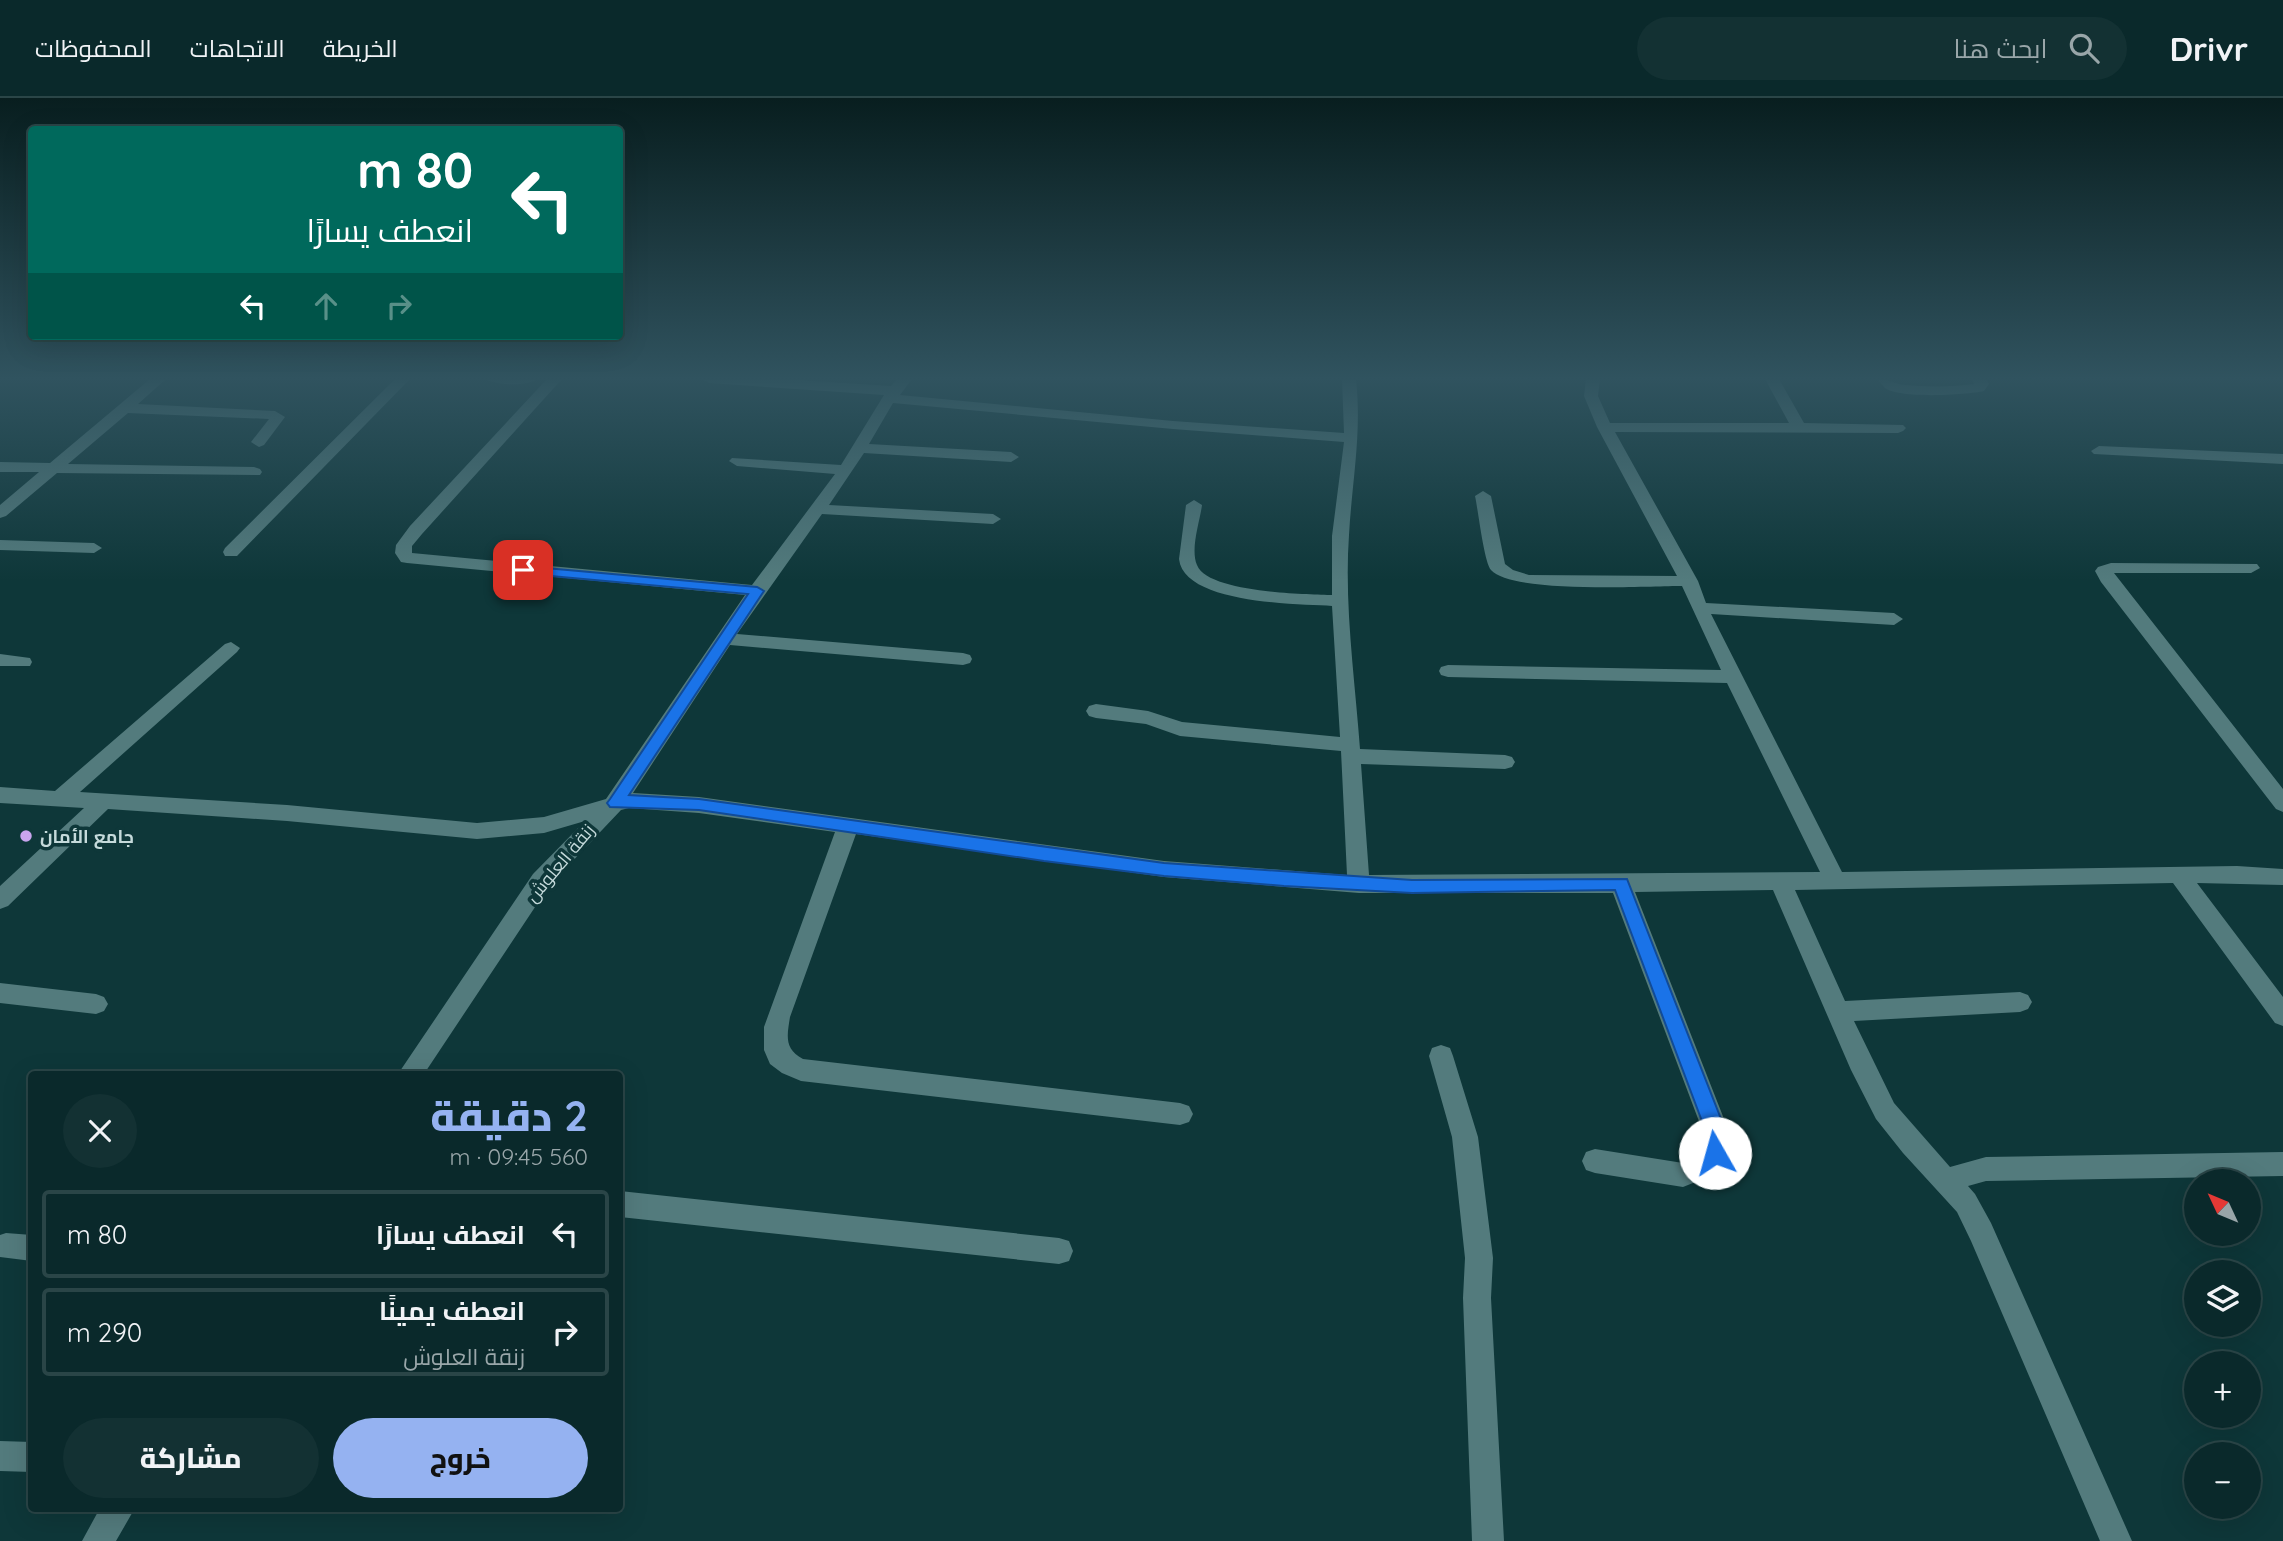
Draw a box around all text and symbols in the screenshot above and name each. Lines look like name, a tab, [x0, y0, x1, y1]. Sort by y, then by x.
search box	[1637, 17, 2127, 80]
text: Drivr	[2169, 28, 2248, 69]
icon: search	[2065, 29, 2103, 67]
text: ابحث هنا	[1953, 32, 2047, 65]
text: المحفوظات	[35, 33, 152, 63]
text: الاتجاهات	[190, 33, 285, 63]
text: الخريطة	[323, 33, 398, 63]
text: 80 m	[357, 139, 473, 200]
icon: left	[497, 154, 588, 245]
text: انعطف يسارًا	[307, 210, 473, 250]
icon: left	[234, 287, 272, 325]
icon: ahead	[307, 287, 345, 325]
icon: right	[380, 287, 418, 325]
pin	[493, 540, 553, 600]
icon: arrive	[504, 551, 542, 589]
street label: زنقة العلوش	[521, 819, 599, 907]
place label: جامع الأمان	[40, 825, 134, 849]
marker: جامع الأمان	[18, 828, 34, 844]
text: 2 دقيقة	[430, 1089, 588, 1142]
button: close	[63, 1094, 137, 1168]
position arrow	[1678, 1116, 1752, 1190]
text: 560 m · 09:45	[449, 1142, 588, 1171]
north arrow	[2184, 1169, 2261, 1246]
map controls	[2184, 1169, 2261, 1519]
icon: left	[546, 1215, 584, 1253]
text: 80 m	[67, 1218, 127, 1251]
text: انعطف يسارًا	[376, 1218, 525, 1251]
button: layers	[2184, 1260, 2261, 1337]
text: انعطف يمينًا	[379, 1294, 525, 1327]
icon: right	[546, 1313, 584, 1351]
text: 290 m	[67, 1316, 142, 1349]
text: زنقة العلوش	[403, 1342, 525, 1371]
button: +	[2184, 1351, 2261, 1428]
button: مشاركة	[63, 1418, 319, 1498]
button: خروج	[333, 1418, 588, 1498]
button: −	[2184, 1442, 2261, 1519]

